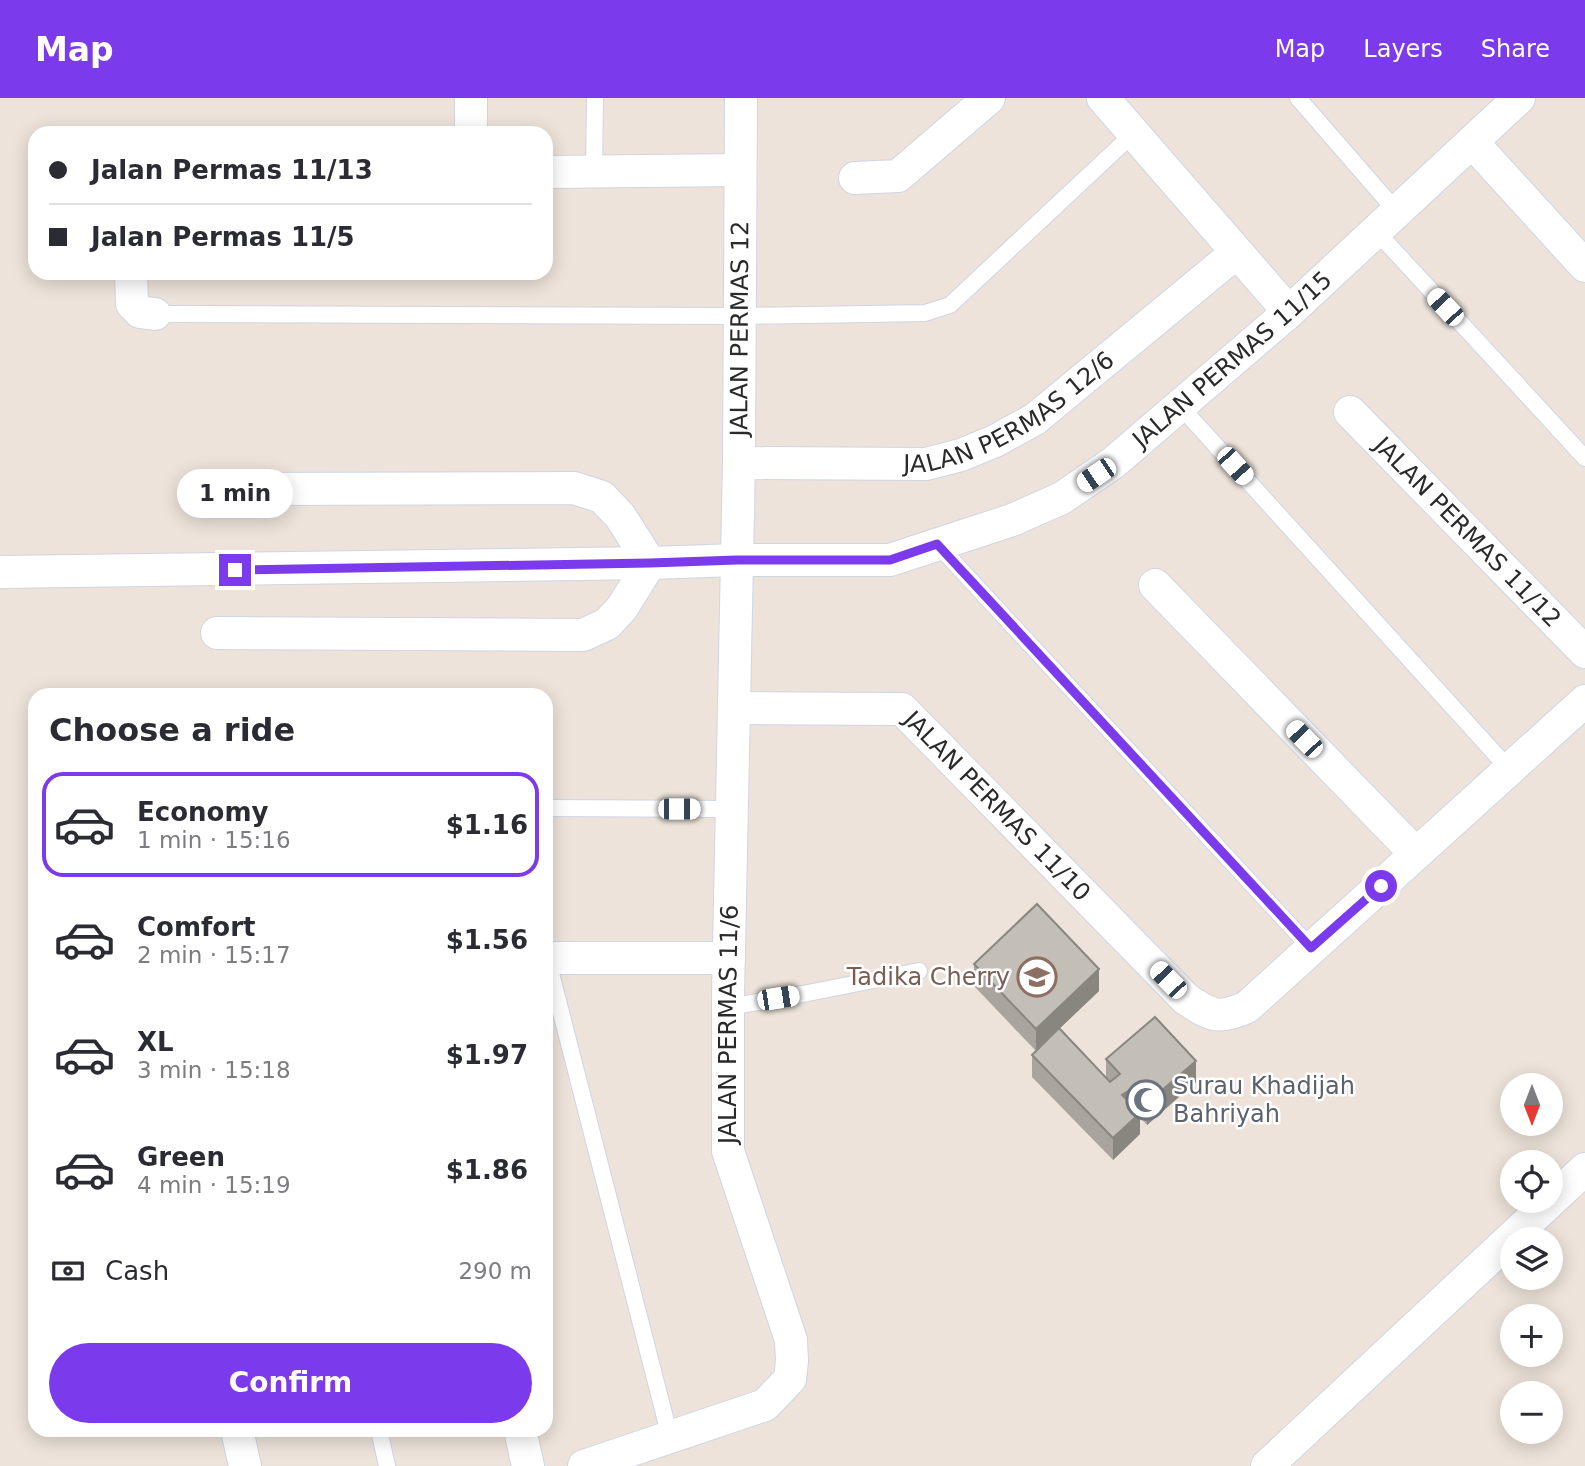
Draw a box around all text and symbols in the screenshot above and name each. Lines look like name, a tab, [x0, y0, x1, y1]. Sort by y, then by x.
text: Map	[35, 30, 114, 69]
text: Map	[1275, 35, 1325, 63]
text: Layers	[1363, 35, 1443, 63]
text: Share	[1481, 35, 1550, 63]
text: Jalan Permas 11/13	[91, 155, 373, 185]
street label: JALAN PERMAS 12	[725, 221, 754, 439]
text: Jalan Permas 11/5	[91, 222, 355, 252]
street label: JALAN PERMAS 11/15	[1126, 265, 1338, 455]
car	[1423, 284, 1468, 330]
street label: JALAN PERMAS 12/6	[901, 346, 1120, 478]
street label: JALAN PERMAS 11/12	[1367, 430, 1567, 633]
car	[1214, 443, 1257, 489]
car	[1073, 455, 1120, 495]
callout: 1 min	[177, 468, 293, 518]
text: 1 min	[199, 480, 271, 506]
route end	[219, 554, 251, 586]
street label: JALAN PERMAS 11/10	[897, 704, 1096, 907]
text: Choose a ride	[49, 711, 295, 749]
car	[1282, 717, 1327, 761]
icon: car	[53, 793, 116, 856]
text: Economy	[137, 797, 268, 827]
car	[659, 799, 701, 820]
text: $1.16	[446, 810, 528, 840]
text: 1 min · 15:16	[137, 827, 291, 853]
route start	[1365, 870, 1397, 902]
street label: JALAN PERMAS 11/6	[714, 905, 744, 1146]
icon: car	[53, 908, 116, 971]
text: Comfort	[137, 912, 255, 942]
text: $1.56	[446, 925, 528, 955]
text: 2 min · 15:17	[137, 942, 291, 968]
school or university icon: Tadika Cherry	[1016, 956, 1058, 998]
car	[1146, 958, 1191, 1002]
place label: Tadika Cherry	[846, 963, 1010, 991]
car	[756, 984, 801, 1012]
icon: car	[53, 1023, 116, 1086]
text: XL	[137, 1027, 174, 1057]
text: $1.97	[446, 1040, 528, 1070]
text: 3 min · 15:18	[137, 1057, 291, 1083]
place label: Surau Khadijah Bahriyah	[1173, 1072, 1355, 1128]
north arrow	[1500, 1073, 1563, 1136]
map controls	[1500, 1073, 1563, 1444]
mosque icon: Surau Khadijah Bahriyah	[1125, 1079, 1167, 1121]
icon: car	[53, 1138, 116, 1201]
text: Green	[137, 1142, 225, 1172]
button: locate	[1500, 1150, 1563, 1213]
text: $1.86	[446, 1155, 528, 1185]
text: 4 min · 15:19	[137, 1172, 291, 1198]
button: layers	[1500, 1227, 1563, 1290]
icon: cash	[49, 1252, 87, 1290]
text: Cash	[105, 1256, 169, 1286]
text: 290 m	[458, 1258, 532, 1284]
button: +	[1500, 1304, 1563, 1367]
button: Confirm	[49, 1343, 532, 1423]
button: −	[1500, 1381, 1563, 1444]

